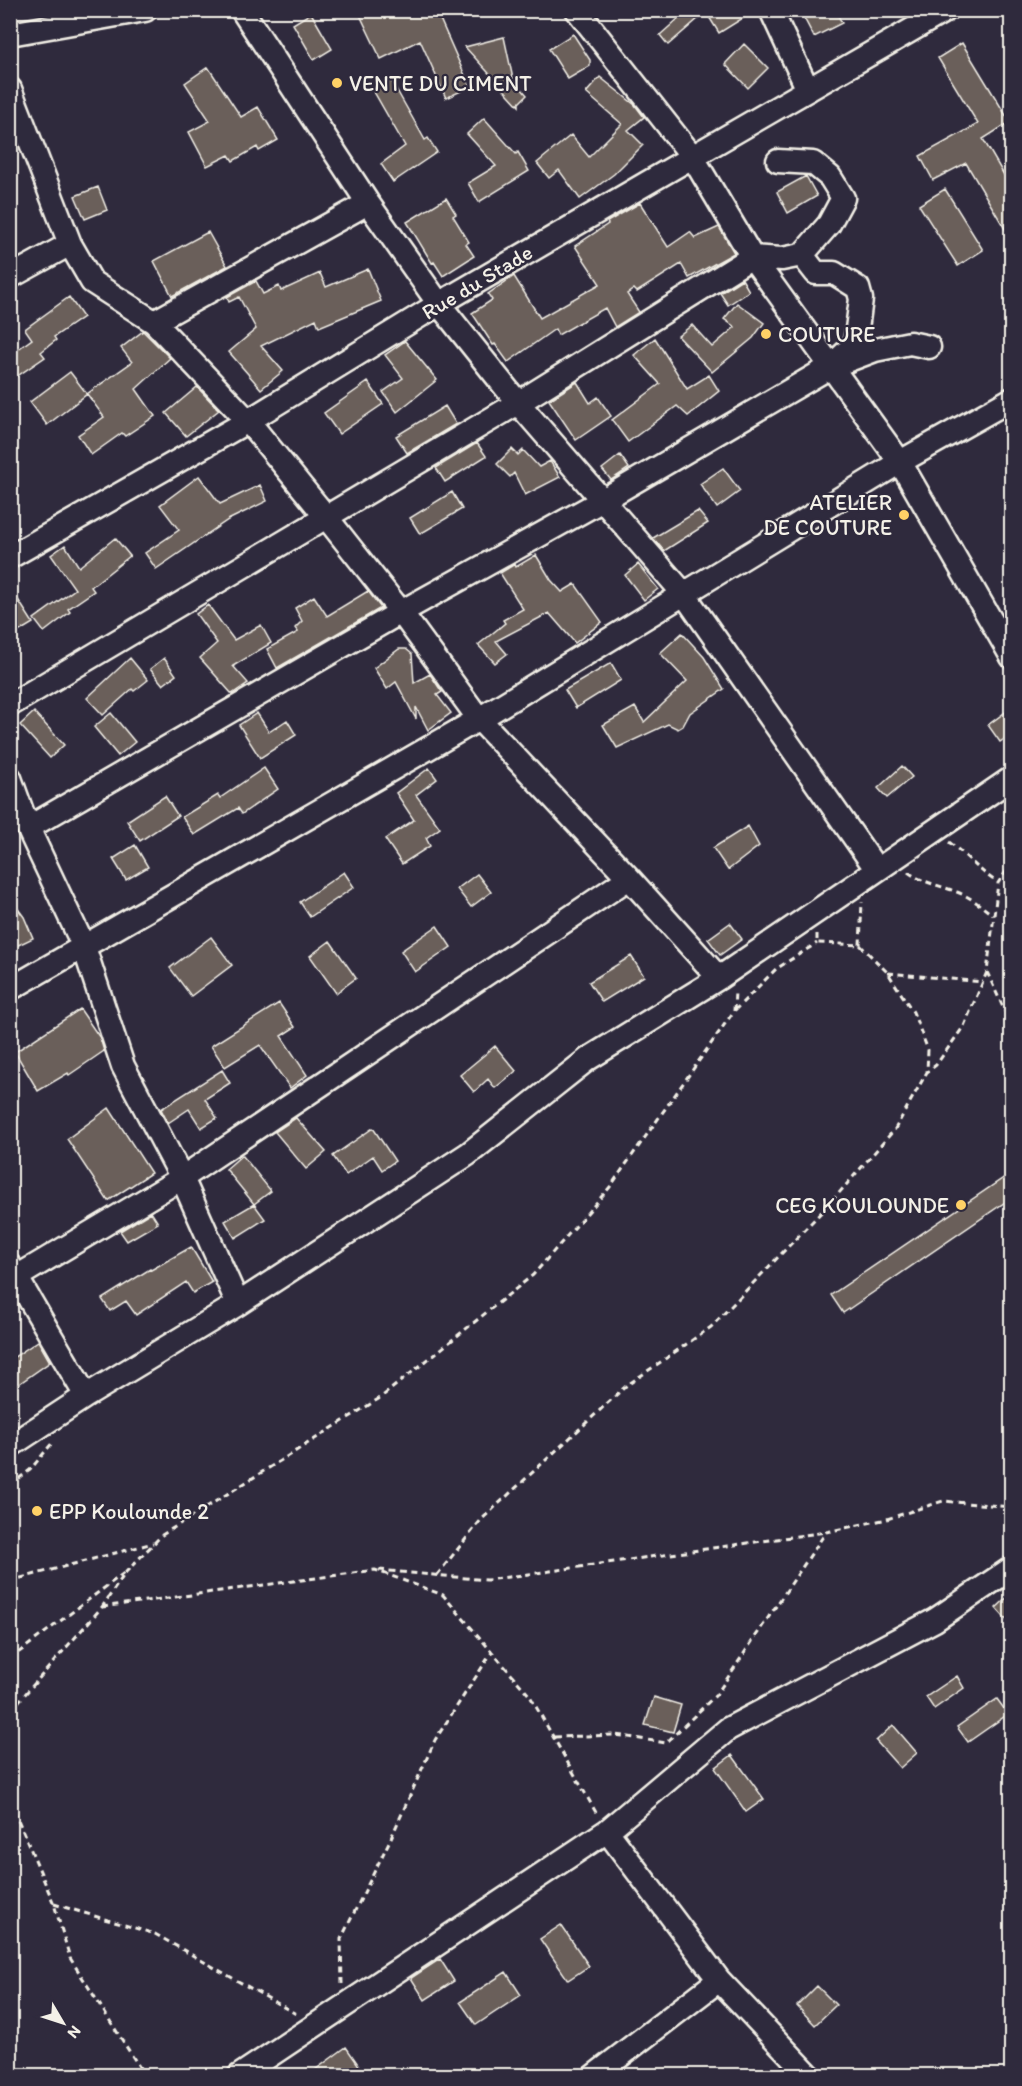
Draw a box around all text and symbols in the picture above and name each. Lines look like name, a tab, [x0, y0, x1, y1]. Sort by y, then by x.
place label: VENTE DU CIMENT	[349, 70, 532, 97]
marker: VENTE DU CIMENT	[330, 76, 344, 90]
street label: Rue du Stade	[417, 238, 537, 326]
place label: COUTURE	[778, 321, 875, 348]
marker: COUTURE	[759, 327, 773, 341]
place label: ATELIER DE COUTURE	[763, 489, 892, 541]
marker: ATELIER DE COUTURE	[897, 508, 911, 522]
place label: CEG KOULOUNDE	[775, 1192, 949, 1219]
marker: CEG KOULOUNDE	[954, 1198, 968, 1212]
place label: EPP Koulounde 2	[49, 1498, 209, 1525]
marker: EPP Koulounde 2	[30, 1504, 44, 1518]
north arrow	[33, 1993, 93, 2053]
text: N	[63, 2022, 85, 2042]

